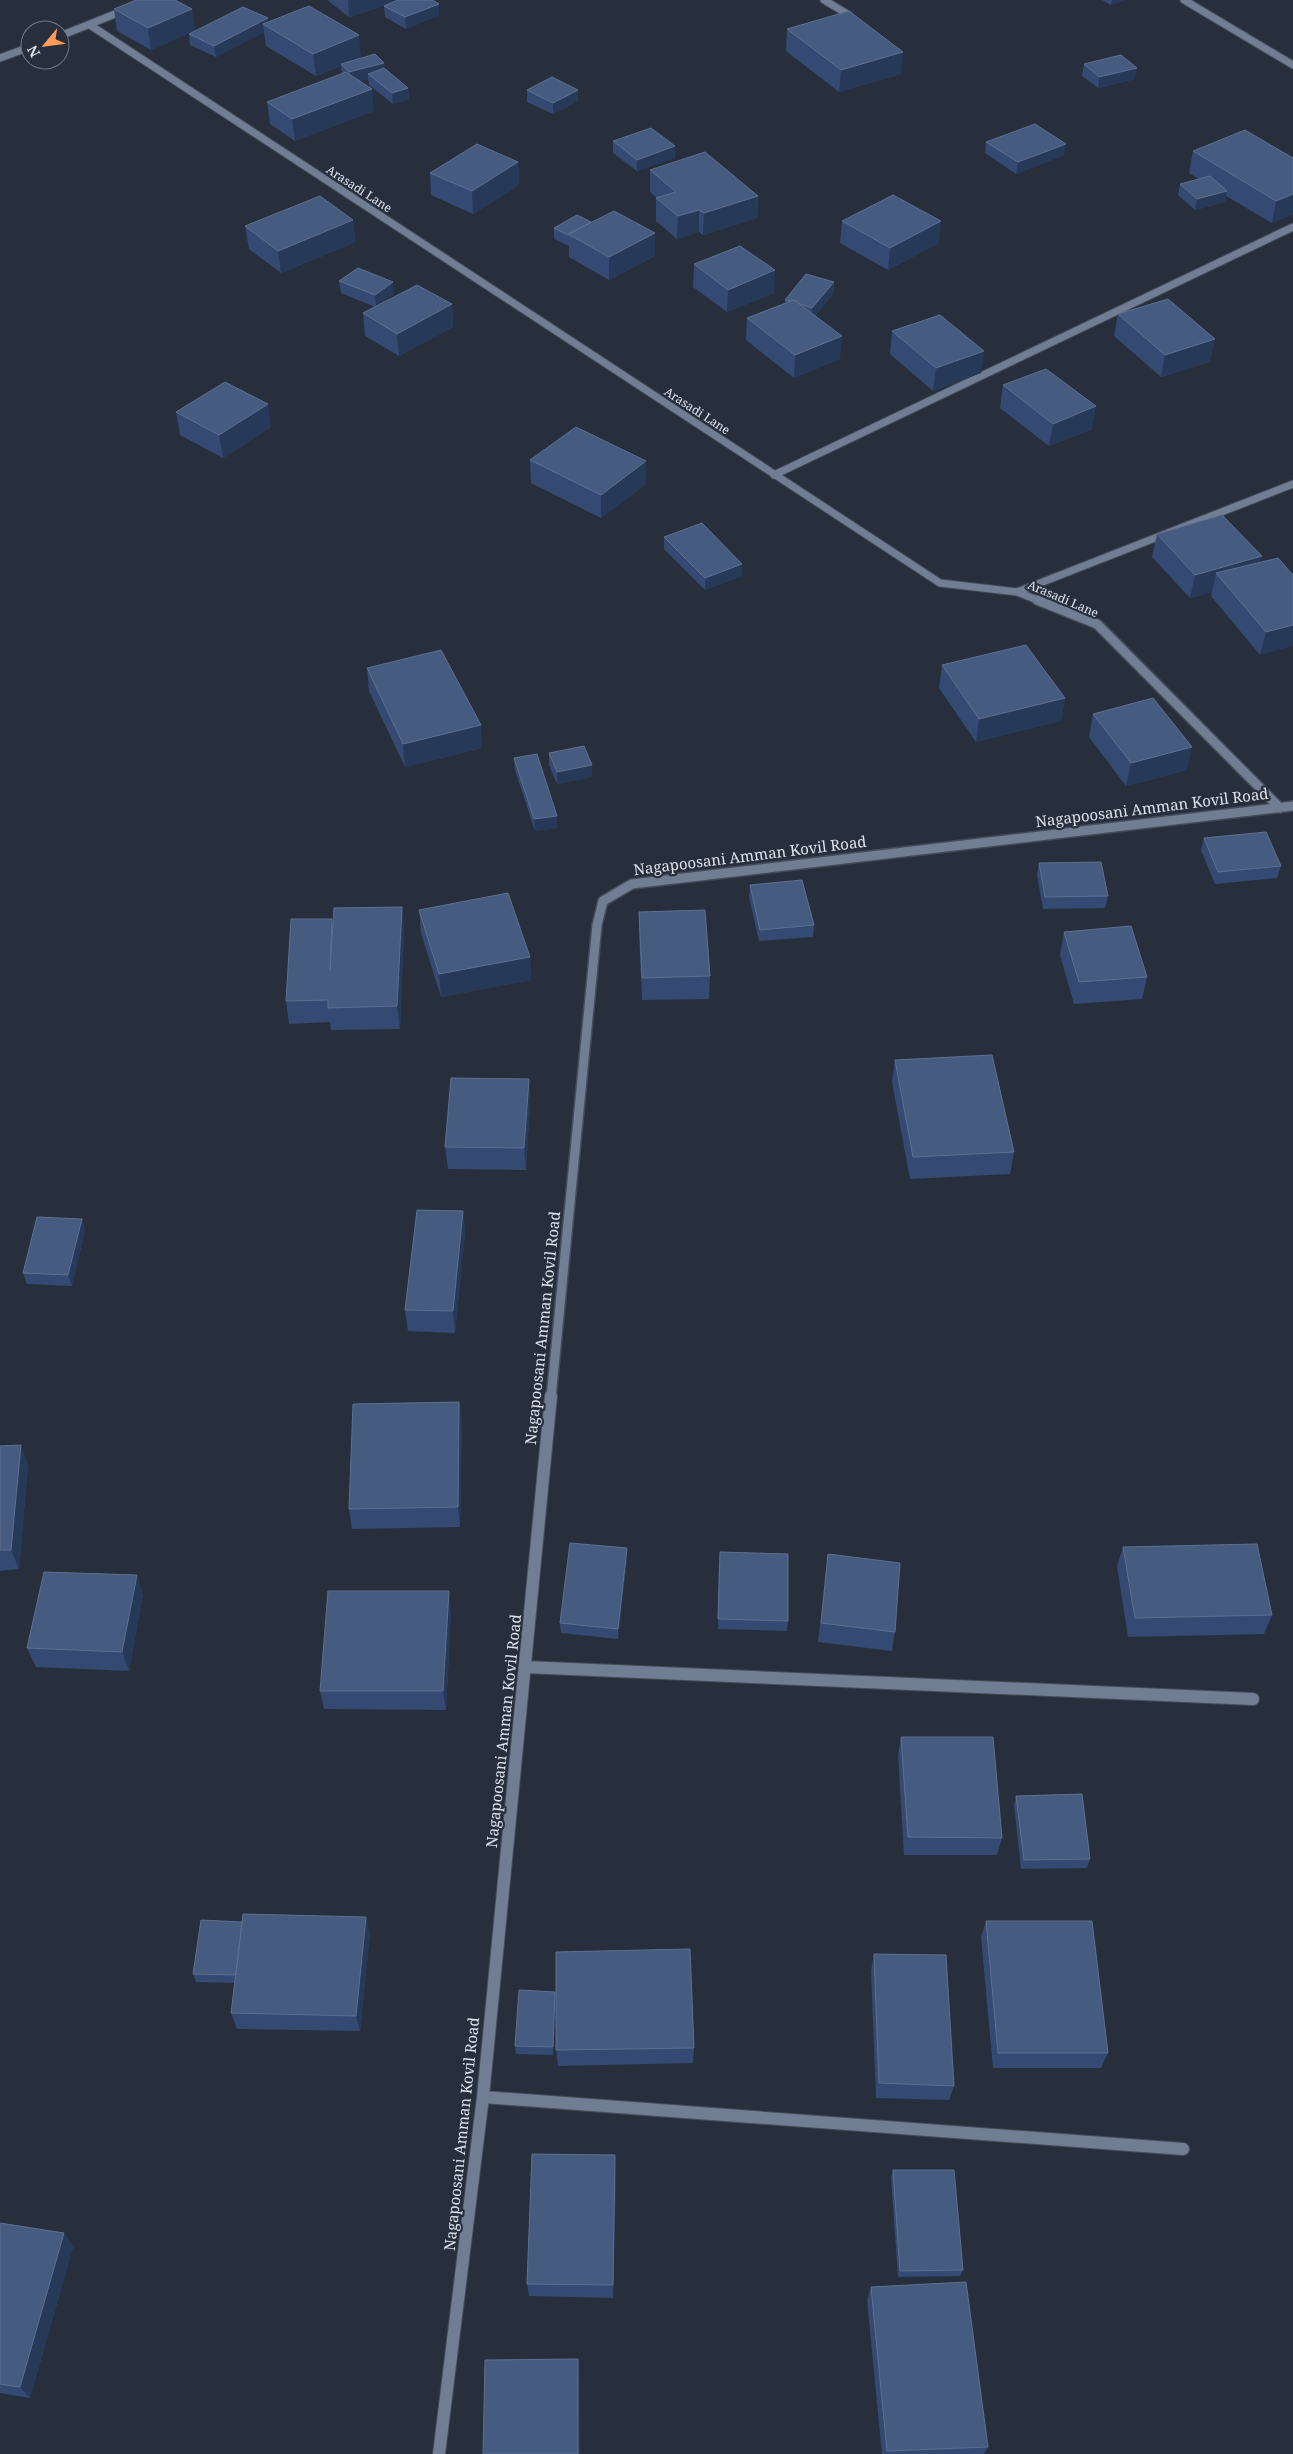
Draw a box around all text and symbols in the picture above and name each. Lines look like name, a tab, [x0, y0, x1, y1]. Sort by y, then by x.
north arrow	[20, 20, 70, 70]
text: N	[22, 42, 44, 61]
street label: Arasadi Lane	[323, 161, 396, 216]
street label: Arasadi Lane	[661, 383, 734, 438]
street label: Arasadi Lane	[1025, 576, 1101, 621]
street label: Nagapoosani Amman Kovil Road	[1034, 783, 1269, 831]
street label: Nagapoosani Amman Kovil Road	[632, 831, 867, 879]
street label: Nagapoosani Amman Kovil Road	[520, 1210, 564, 1446]
street label: Nagapoosani Amman Kovil Road	[481, 1613, 525, 1849]
street label: Nagapoosani Amman Kovil Road	[439, 2016, 483, 2252]

